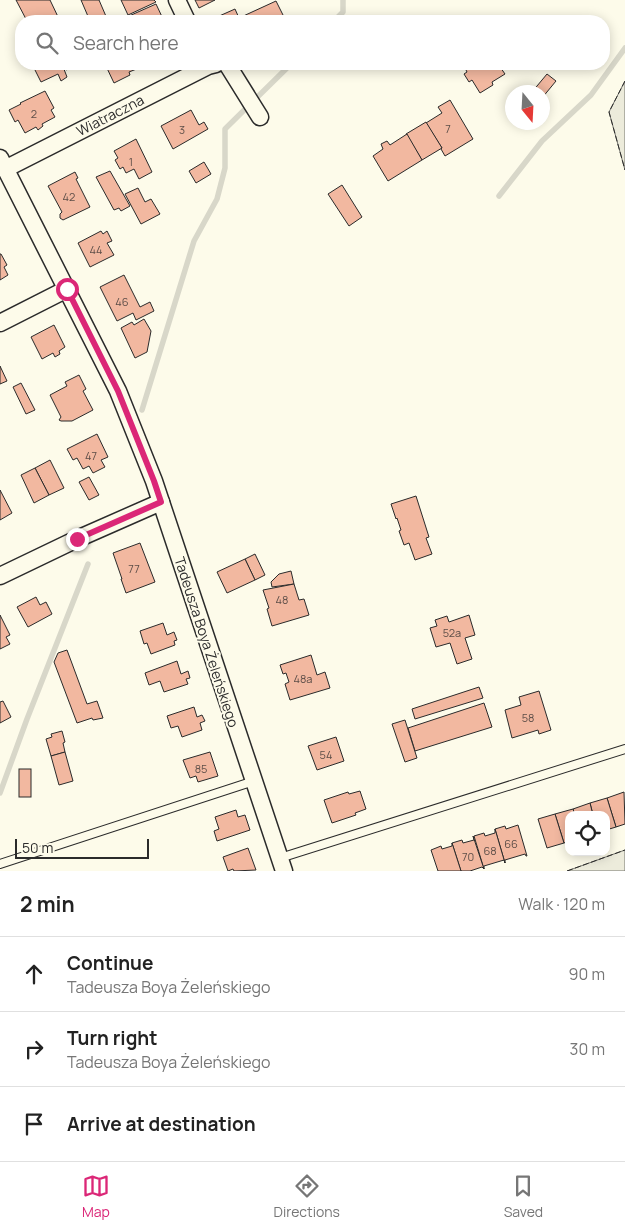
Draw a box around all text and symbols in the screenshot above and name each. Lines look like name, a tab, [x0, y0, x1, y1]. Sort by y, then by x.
search box	[15, 15, 610, 70]
icon: search	[33, 29, 61, 57]
text: Search here	[73, 30, 179, 56]
north arrow	[505, 85, 550, 130]
street label: Wiatraczna	[73, 90, 147, 140]
house number: 2	[31, 106, 37, 121]
house number: 7	[445, 121, 451, 136]
house number: 3	[179, 122, 185, 137]
house number: 1	[129, 154, 133, 169]
house number: 42	[63, 189, 75, 204]
house number: 44	[89, 242, 103, 257]
route start	[56, 278, 79, 301]
house number: 46	[115, 294, 129, 309]
house number: 47	[85, 448, 97, 463]
route end	[66, 528, 89, 551]
street label: Tadeusza Boya Żeleńskiego	[170, 554, 244, 730]
house number: 77	[128, 561, 140, 576]
house number: 48	[276, 592, 288, 607]
house number: 52a	[443, 625, 461, 640]
house number: 48a	[294, 671, 312, 686]
house number: 58	[522, 710, 534, 725]
house number: 54	[320, 747, 332, 762]
house number: 85	[195, 761, 207, 776]
map controls	[565, 811, 610, 856]
button: locate	[565, 811, 610, 856]
scale bar	[15, 836, 149, 859]
house number: 66	[504, 836, 518, 851]
text: 50 m	[22, 838, 53, 857]
house number: 68	[483, 843, 497, 858]
house number: 70	[462, 849, 474, 864]
text: 2 min	[20, 890, 75, 918]
text: Walk · 120 m	[518, 893, 605, 915]
text: Continue	[67, 950, 153, 976]
icon: ahead	[20, 960, 48, 988]
text: 90 m	[569, 963, 605, 985]
text: Tadeusza Boya Żeleńskiego	[67, 976, 270, 998]
text: Turn right	[67, 1025, 157, 1051]
icon: right	[20, 1035, 48, 1063]
text: 30 m	[570, 1038, 605, 1060]
text: Tadeusza Boya Żeleńskiego	[67, 1051, 270, 1073]
icon: arrive	[20, 1110, 48, 1138]
text: Arrive at destination	[67, 1111, 256, 1137]
tab: Map	[82, 1172, 110, 1221]
tab: Directions	[274, 1172, 340, 1221]
tab: Saved	[504, 1172, 543, 1221]

